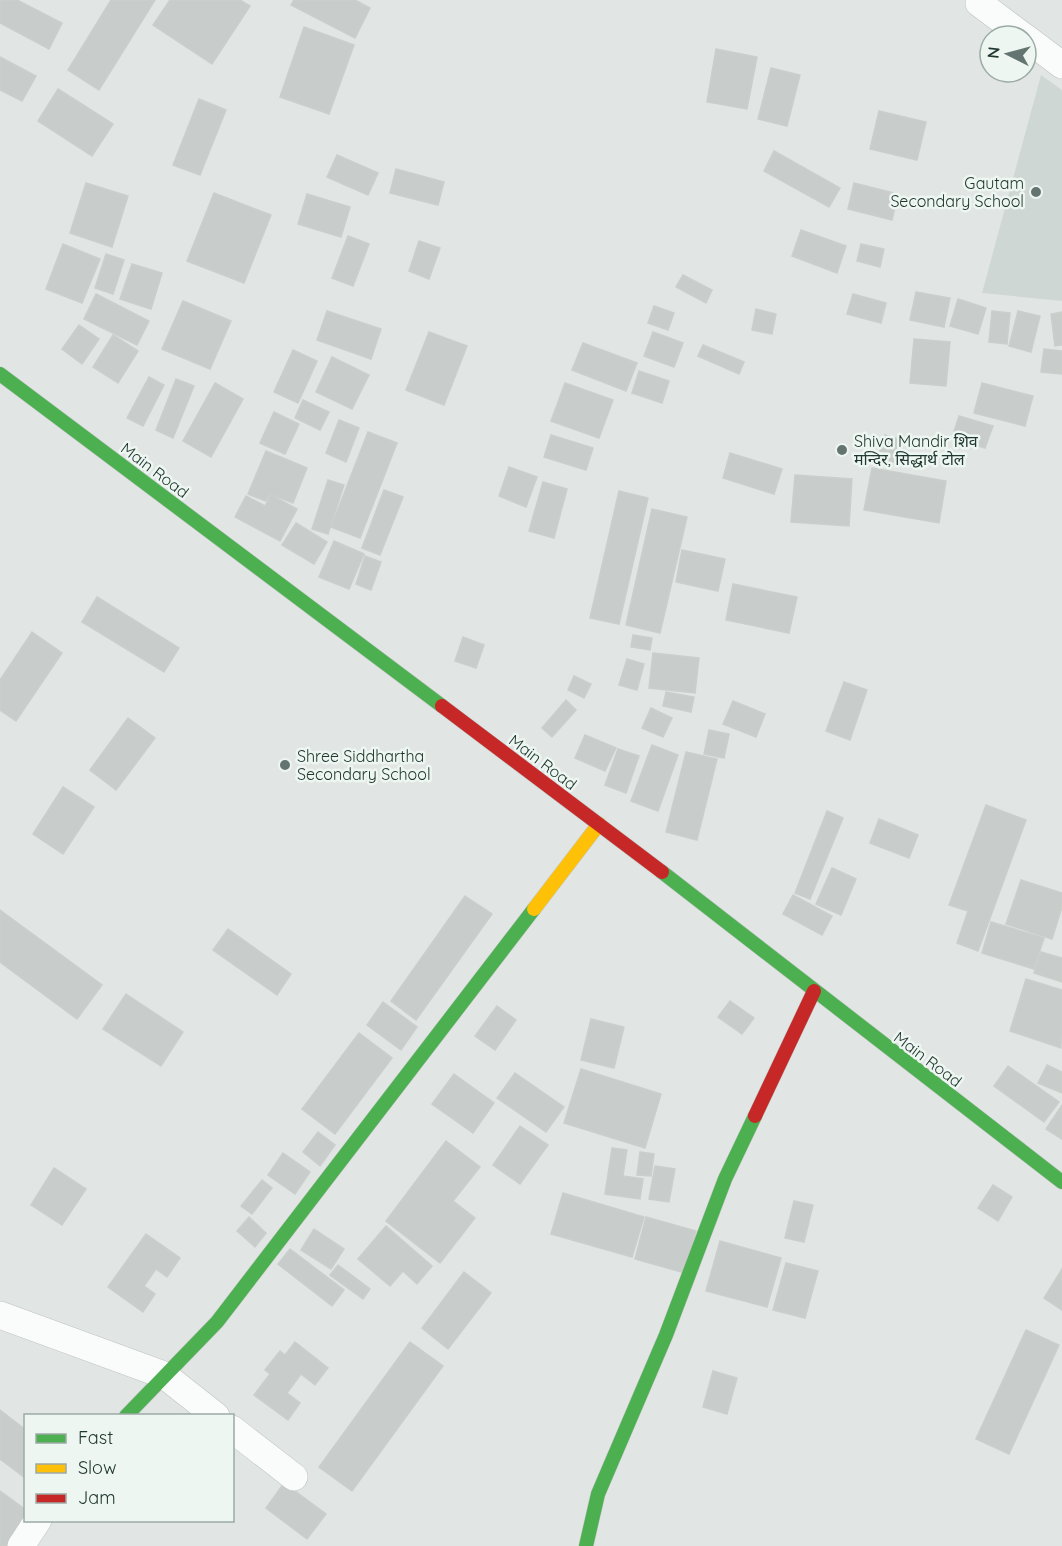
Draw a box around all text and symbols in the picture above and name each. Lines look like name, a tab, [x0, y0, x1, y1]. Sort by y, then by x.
north arrow	[978, 24, 1038, 84]
text: N	[983, 46, 1004, 59]
place label: Gautam Secondary School	[890, 173, 1024, 211]
marker: Gautam Secondary School	[1029, 185, 1043, 199]
place label: Shiva Mandir शिव मन्दिर, सिद्धार्थ टोल	[854, 431, 979, 469]
street label: Main Road	[117, 438, 193, 502]
marker: Shiva Mandir शिव मन्दिर, सिद्धार्थ टोल	[835, 443, 849, 457]
street label: Main Road	[505, 730, 581, 794]
place label: Shree Siddhartha Secondary School	[297, 746, 431, 784]
marker: Shree Siddhartha Secondary School	[278, 758, 292, 772]
street label: Main Road	[890, 1027, 966, 1091]
legend	[24, 1414, 234, 1522]
text: Fast	[78, 1426, 113, 1449]
text: Slow	[78, 1456, 116, 1479]
text: Jam	[78, 1486, 116, 1509]

